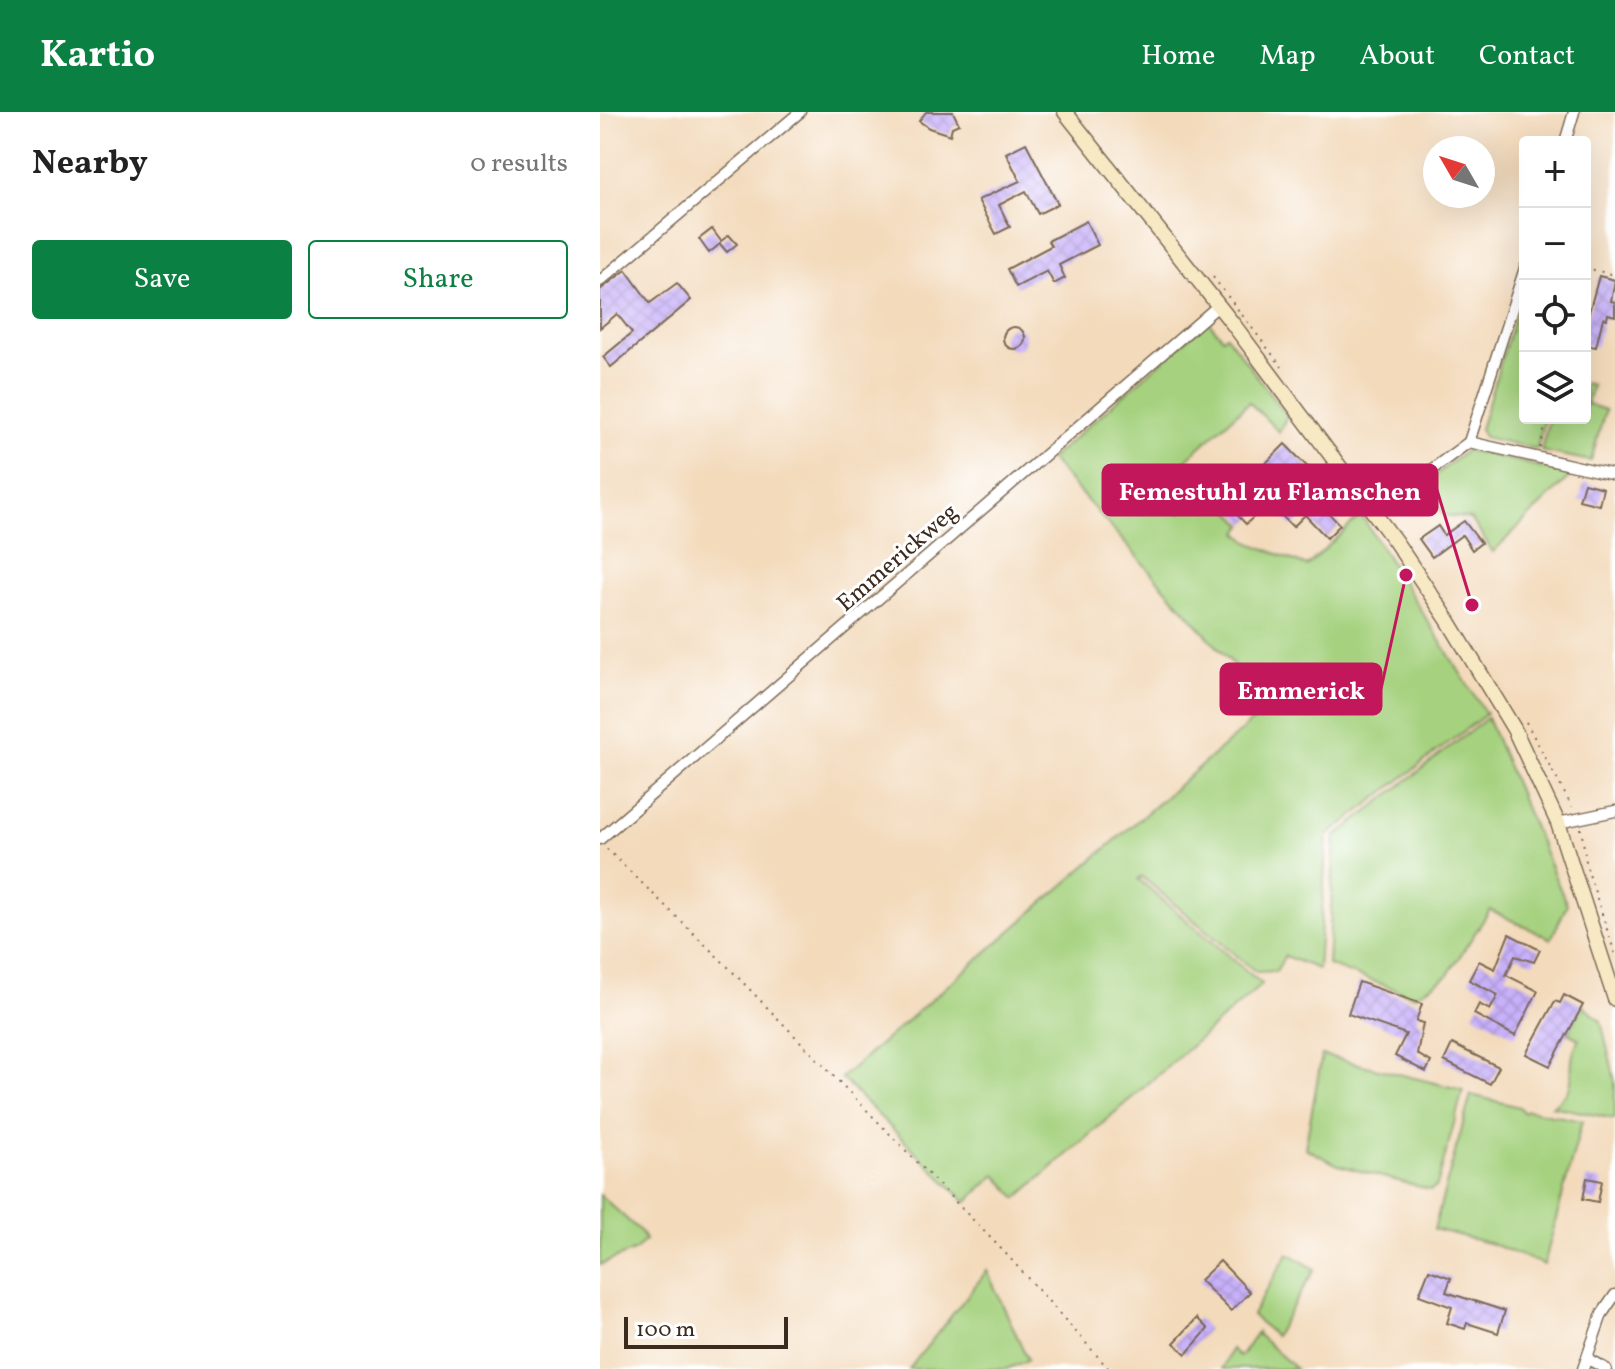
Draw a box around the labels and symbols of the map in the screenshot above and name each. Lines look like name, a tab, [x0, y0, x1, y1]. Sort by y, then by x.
north arrow	[1423, 136, 1495, 208]
callout: Femestuhl zu Flamschen	[1103, 465, 1437, 515]
text: Femestuhl zu Flamschen	[1119, 475, 1421, 511]
street label: Emmerickweg	[830, 496, 966, 621]
callout: Emmerick	[1221, 664, 1381, 714]
text: Emmerick	[1237, 674, 1365, 710]
scale bar	[624, 1313, 788, 1349]

